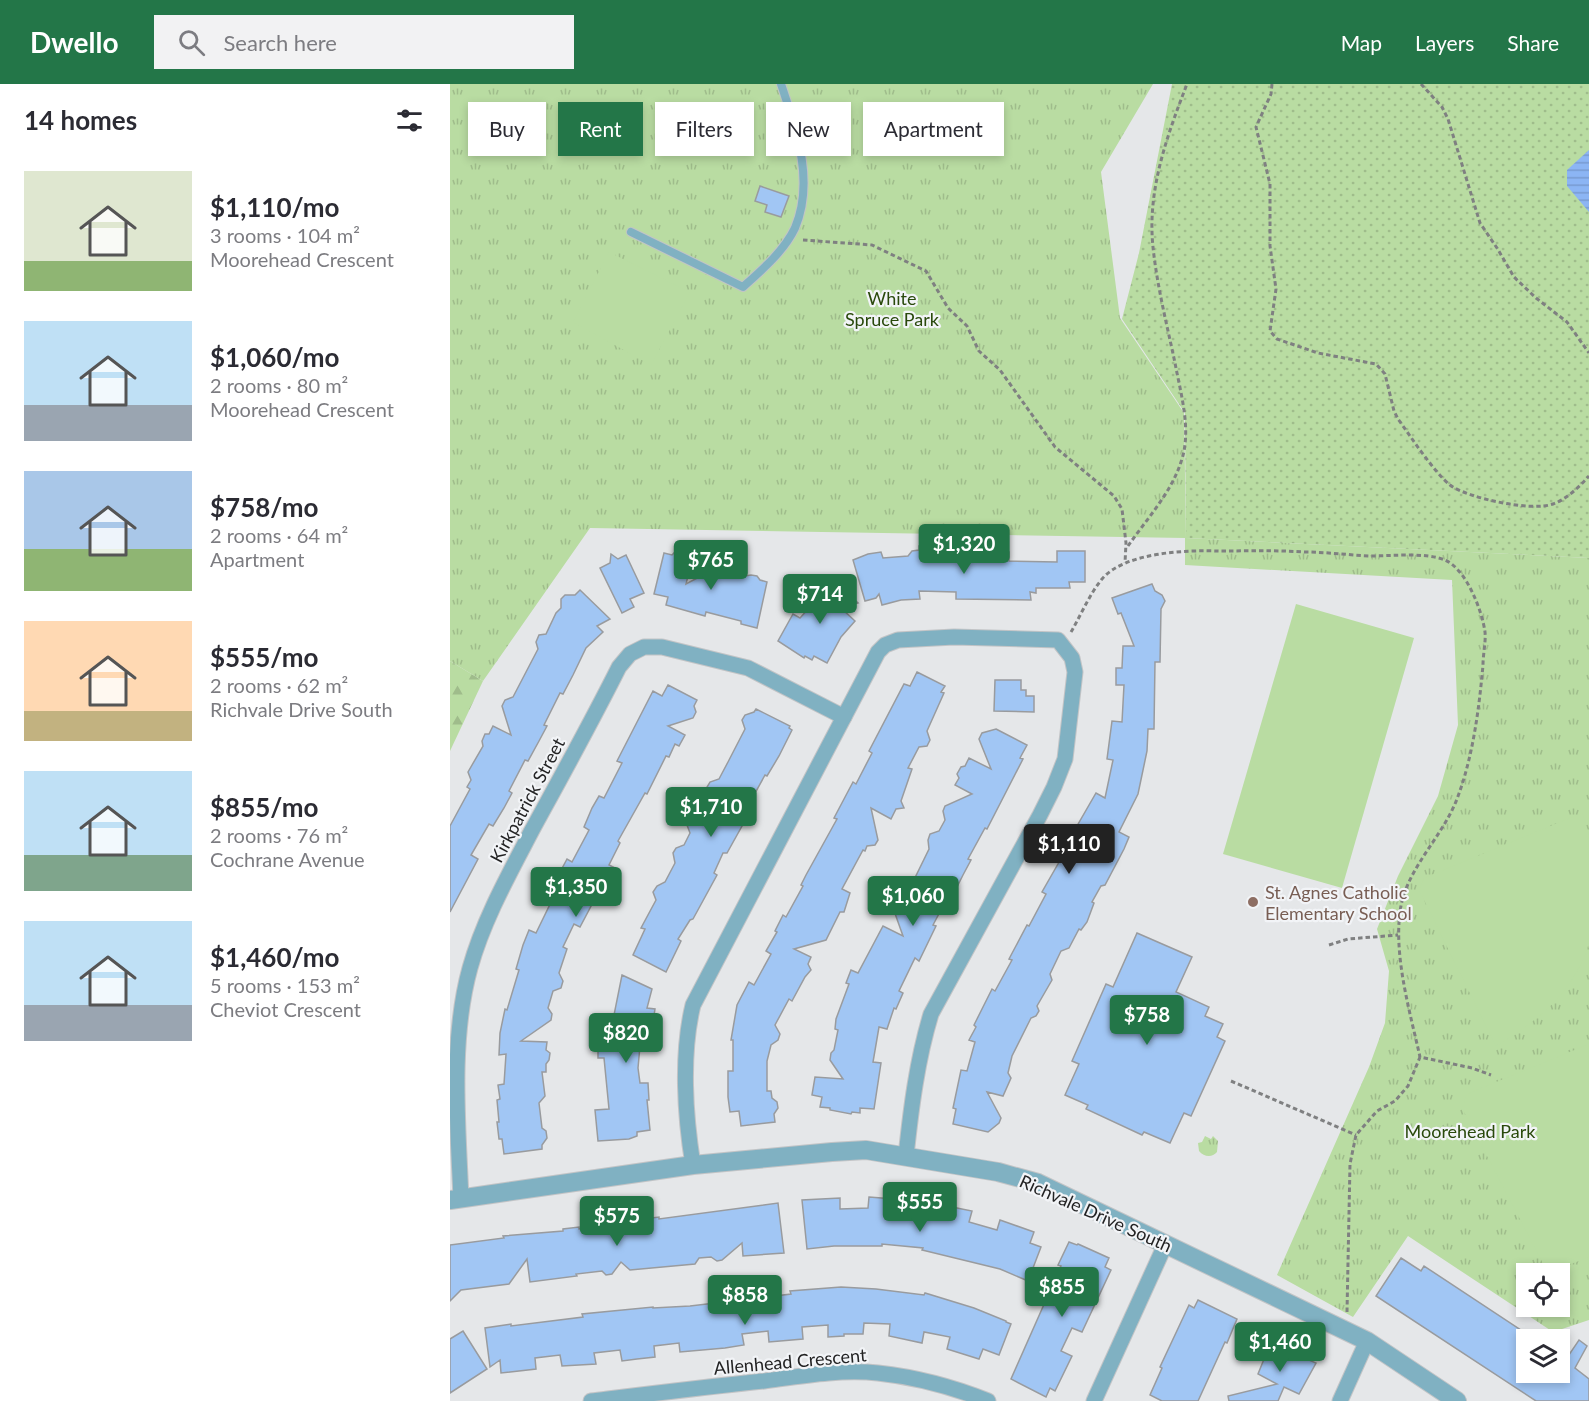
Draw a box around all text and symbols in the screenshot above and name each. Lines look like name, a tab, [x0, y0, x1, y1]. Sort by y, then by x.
search box	[154, 15, 574, 69]
text: Dwello	[30, 25, 118, 59]
icon: search	[175, 26, 208, 59]
text: Search here	[223, 29, 337, 56]
text: Map	[1341, 30, 1382, 55]
text: Layers	[1415, 30, 1474, 55]
text: Share	[1507, 30, 1559, 55]
chip: Buy	[468, 102, 546, 156]
chip: Rent	[558, 102, 643, 156]
chip: Filters	[655, 102, 754, 156]
chip: New	[766, 102, 851, 156]
chip: Apartment	[863, 102, 1004, 156]
text: 14 homes	[24, 104, 137, 136]
icon: filters	[393, 104, 426, 137]
text: $1,110/mo	[210, 191, 340, 223]
icon: home	[72, 195, 144, 267]
text: 3 rooms · 104 m²	[210, 223, 360, 247]
text: Moorehead Crescent	[210, 247, 394, 271]
park label: White Spruce Park	[845, 287, 940, 330]
text: $1,060/mo	[210, 341, 340, 373]
icon: home	[72, 345, 144, 417]
text: 2 rooms · 80 m²	[210, 373, 348, 397]
text: Moorehead Crescent	[210, 397, 394, 421]
text: $758/mo	[210, 491, 318, 523]
icon: home	[72, 495, 144, 567]
text: 2 rooms · 64 m²	[210, 523, 348, 547]
pin: $1,320	[915, 524, 1013, 575]
text: $1,320	[933, 531, 995, 555]
pin: $765	[675, 540, 747, 591]
text: Apartment	[210, 547, 304, 571]
text: $765	[688, 547, 734, 571]
pin: $714	[784, 574, 856, 625]
text: $714	[797, 581, 843, 605]
text: $555/mo	[210, 641, 318, 673]
icon: home	[72, 645, 144, 717]
text: 2 rooms · 62 m²	[210, 673, 348, 697]
text: Richvale Drive South	[210, 697, 393, 721]
street label: Kirkpatrick Street	[485, 733, 569, 866]
pin: $1,710	[662, 787, 760, 838]
text: $855/mo	[210, 791, 318, 823]
text: $1,710	[680, 794, 742, 818]
icon: home	[72, 795, 144, 867]
text: 2 rooms · 76 m²	[210, 823, 348, 847]
pin: $1,110	[1020, 824, 1118, 875]
text: $1,110	[1038, 831, 1100, 855]
text: Cochrane Avenue	[210, 847, 365, 871]
pin: $1,350	[527, 867, 625, 918]
text: $1,350	[545, 874, 607, 898]
pin: $1,060	[864, 876, 962, 927]
place label: St. Agnes Catholic Elementary School	[1265, 881, 1412, 924]
text: $1,060	[882, 883, 944, 907]
marker: St. Agnes Catholic Elementary School	[1246, 895, 1260, 909]
text: $1,460/mo	[210, 941, 340, 973]
icon: home	[72, 945, 144, 1017]
text: 5 rooms · 153 m²	[210, 973, 360, 997]
pin: $758	[1111, 995, 1183, 1046]
text: Cheviot Crescent	[210, 997, 361, 1021]
text: $758	[1124, 1002, 1170, 1026]
pin: $820	[590, 1013, 662, 1064]
text: $820	[603, 1020, 649, 1044]
park label: Moorehead Park	[1405, 1120, 1536, 1142]
street label: Richvale Drive South	[1016, 1170, 1176, 1256]
pin: $555	[884, 1182, 956, 1233]
text: $555	[897, 1189, 943, 1213]
pin: $575	[581, 1196, 653, 1247]
text: $575	[594, 1203, 640, 1227]
map controls	[1516, 1263, 1570, 1383]
button: locate	[1516, 1263, 1570, 1317]
pin: $855	[1026, 1267, 1098, 1318]
text: $855	[1039, 1274, 1085, 1298]
pin: $858	[709, 1275, 781, 1326]
text: $858	[722, 1282, 768, 1306]
pin: $1,460	[1231, 1322, 1329, 1373]
text: $1,460	[1249, 1329, 1311, 1353]
button: layers	[1516, 1329, 1570, 1383]
street label: Allenhead Crescent	[713, 1343, 868, 1379]

